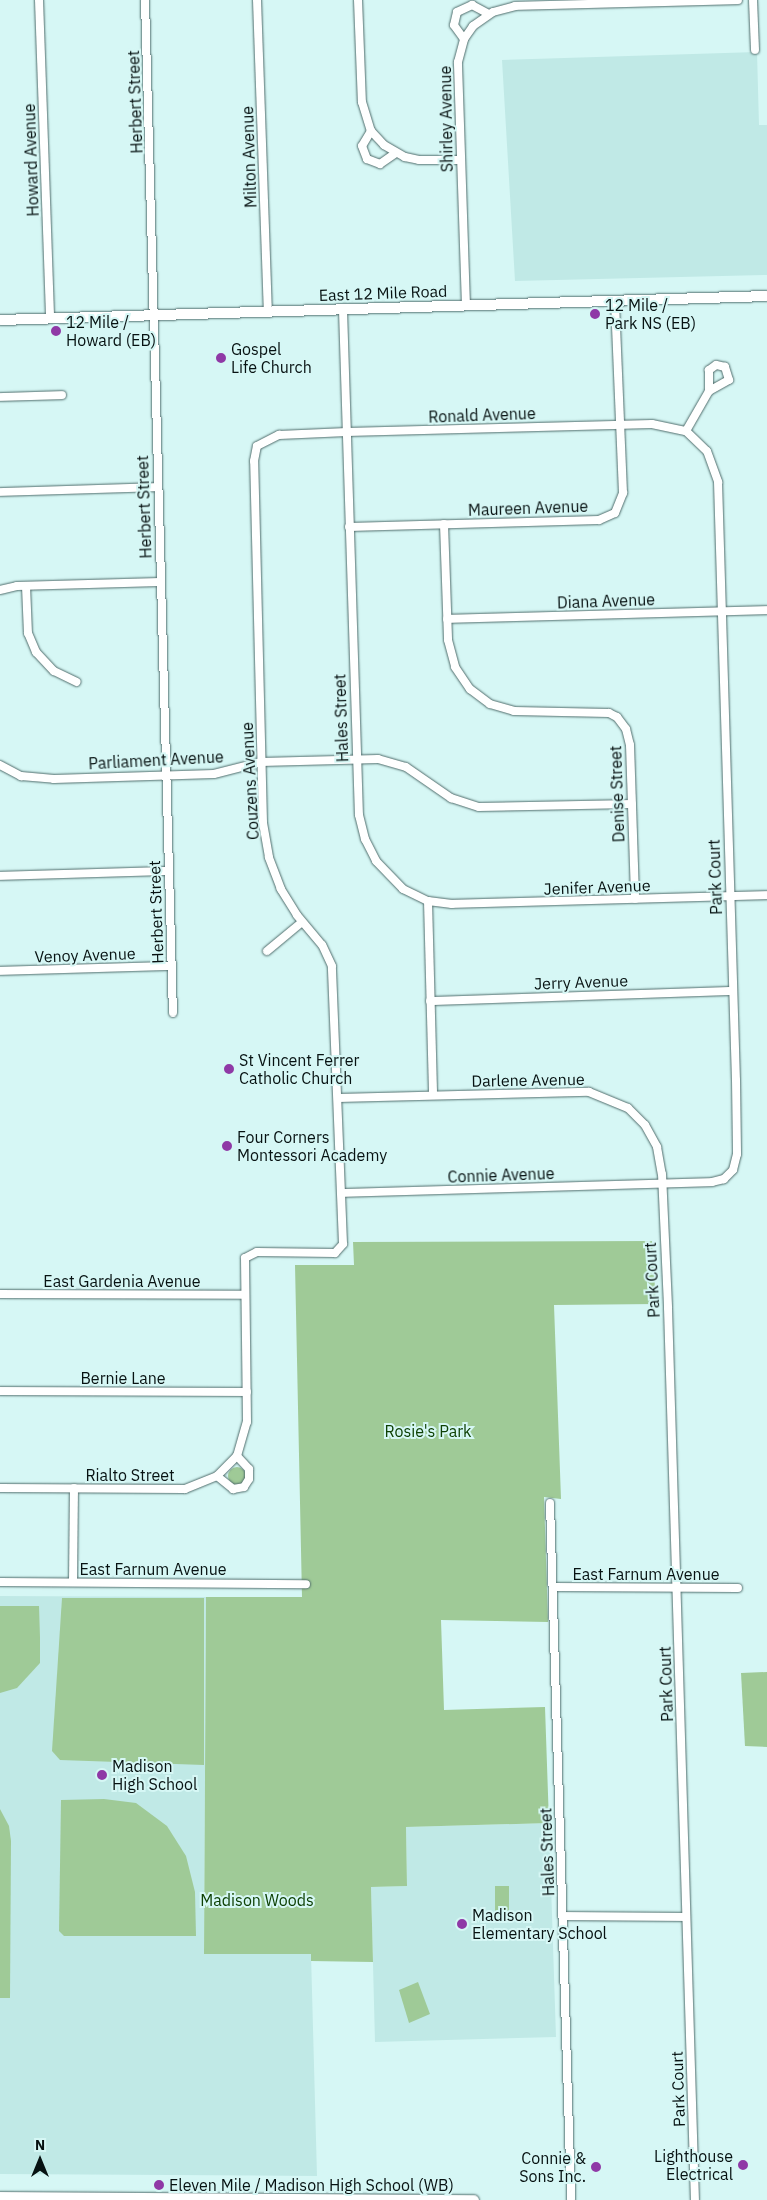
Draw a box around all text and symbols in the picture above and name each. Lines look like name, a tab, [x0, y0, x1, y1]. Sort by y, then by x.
street label: Herbert Street	[124, 50, 146, 154]
street label: Shirley Avenue	[435, 66, 457, 172]
street label: Howard Avenue	[19, 103, 43, 217]
street label: Milton Avenue	[238, 106, 260, 208]
street label: East 12 Mile Road	[318, 281, 448, 305]
place label: 12 Mile / Park NS (EB)	[605, 295, 696, 333]
marker: 12 Mile / Park NS (EB)	[589, 308, 601, 320]
place label: 12 Mile / Howard (EB)	[66, 312, 156, 350]
marker: 12 Mile / Howard (EB)	[50, 325, 62, 337]
place label: Gospel Life Church	[231, 339, 312, 377]
marker: Gospel Life Church	[215, 352, 227, 364]
street label: Ronald Avenue	[428, 404, 536, 426]
street label: Herbert Street	[133, 455, 155, 559]
street label: Maureen Avenue	[468, 496, 588, 520]
street label: Diana Avenue	[557, 590, 655, 612]
street label: Hales Street	[330, 673, 352, 763]
street label: Couzens Avenue	[237, 722, 263, 840]
street label: Denise Street	[606, 745, 628, 843]
street label: Parliament Avenue	[88, 747, 224, 773]
street label: Park Court	[704, 839, 726, 915]
street label: Herbert Street	[145, 860, 167, 964]
street label: Jenifer Avenue	[543, 876, 651, 898]
street label: Venoy Avenue	[34, 944, 136, 966]
street label: Jerry Avenue	[534, 971, 628, 993]
place label: St Vincent Ferrer Catholic Church	[239, 1050, 359, 1088]
marker: St Vincent Ferrer Catholic Church	[223, 1063, 235, 1075]
street label: Darlene Avenue	[471, 1069, 585, 1091]
place label: Four Corners Montessori Academy	[237, 1127, 387, 1165]
marker: Four Corners Montessori Academy	[221, 1140, 233, 1152]
street label: Connie Avenue	[447, 1164, 555, 1186]
street label: Park Court	[640, 1242, 664, 1318]
street label: East Gardenia Avenue	[43, 1271, 201, 1291]
street label: Bernie Lane	[80, 1368, 166, 1388]
park label: Rosie's Park	[384, 1421, 472, 1441]
street label: Rialto Street	[85, 1465, 175, 1485]
street label: East Farnum Avenue	[79, 1559, 227, 1579]
street label: East Farnum Avenue	[572, 1564, 720, 1584]
street label: Park Court	[655, 1646, 677, 1722]
place label: Madison High School	[112, 1756, 197, 1794]
marker: Madison High School	[96, 1769, 108, 1781]
street label: Hales Street	[536, 1807, 558, 1897]
park label: Madison Woods	[200, 1890, 314, 1910]
place label: Madison Elementary School	[472, 1905, 607, 1943]
marker: Madison Elementary School	[456, 1918, 468, 1930]
street label: Park Court	[667, 2051, 689, 2127]
north arrow	[15, 2135, 65, 2185]
text: N	[35, 2136, 45, 2154]
place label: Lighthouse Electrical	[654, 2146, 733, 2184]
place label: Connie & Sons Inc.	[519, 2148, 586, 2186]
marker: Lighthouse Electrical	[737, 2159, 749, 2171]
marker: Connie & Sons Inc.	[590, 2161, 602, 2173]
place label: Eleven Mile / Madison High School (WB)	[169, 2175, 454, 2195]
marker: Eleven Mile / Madison High School (WB)	[153, 2179, 165, 2191]

